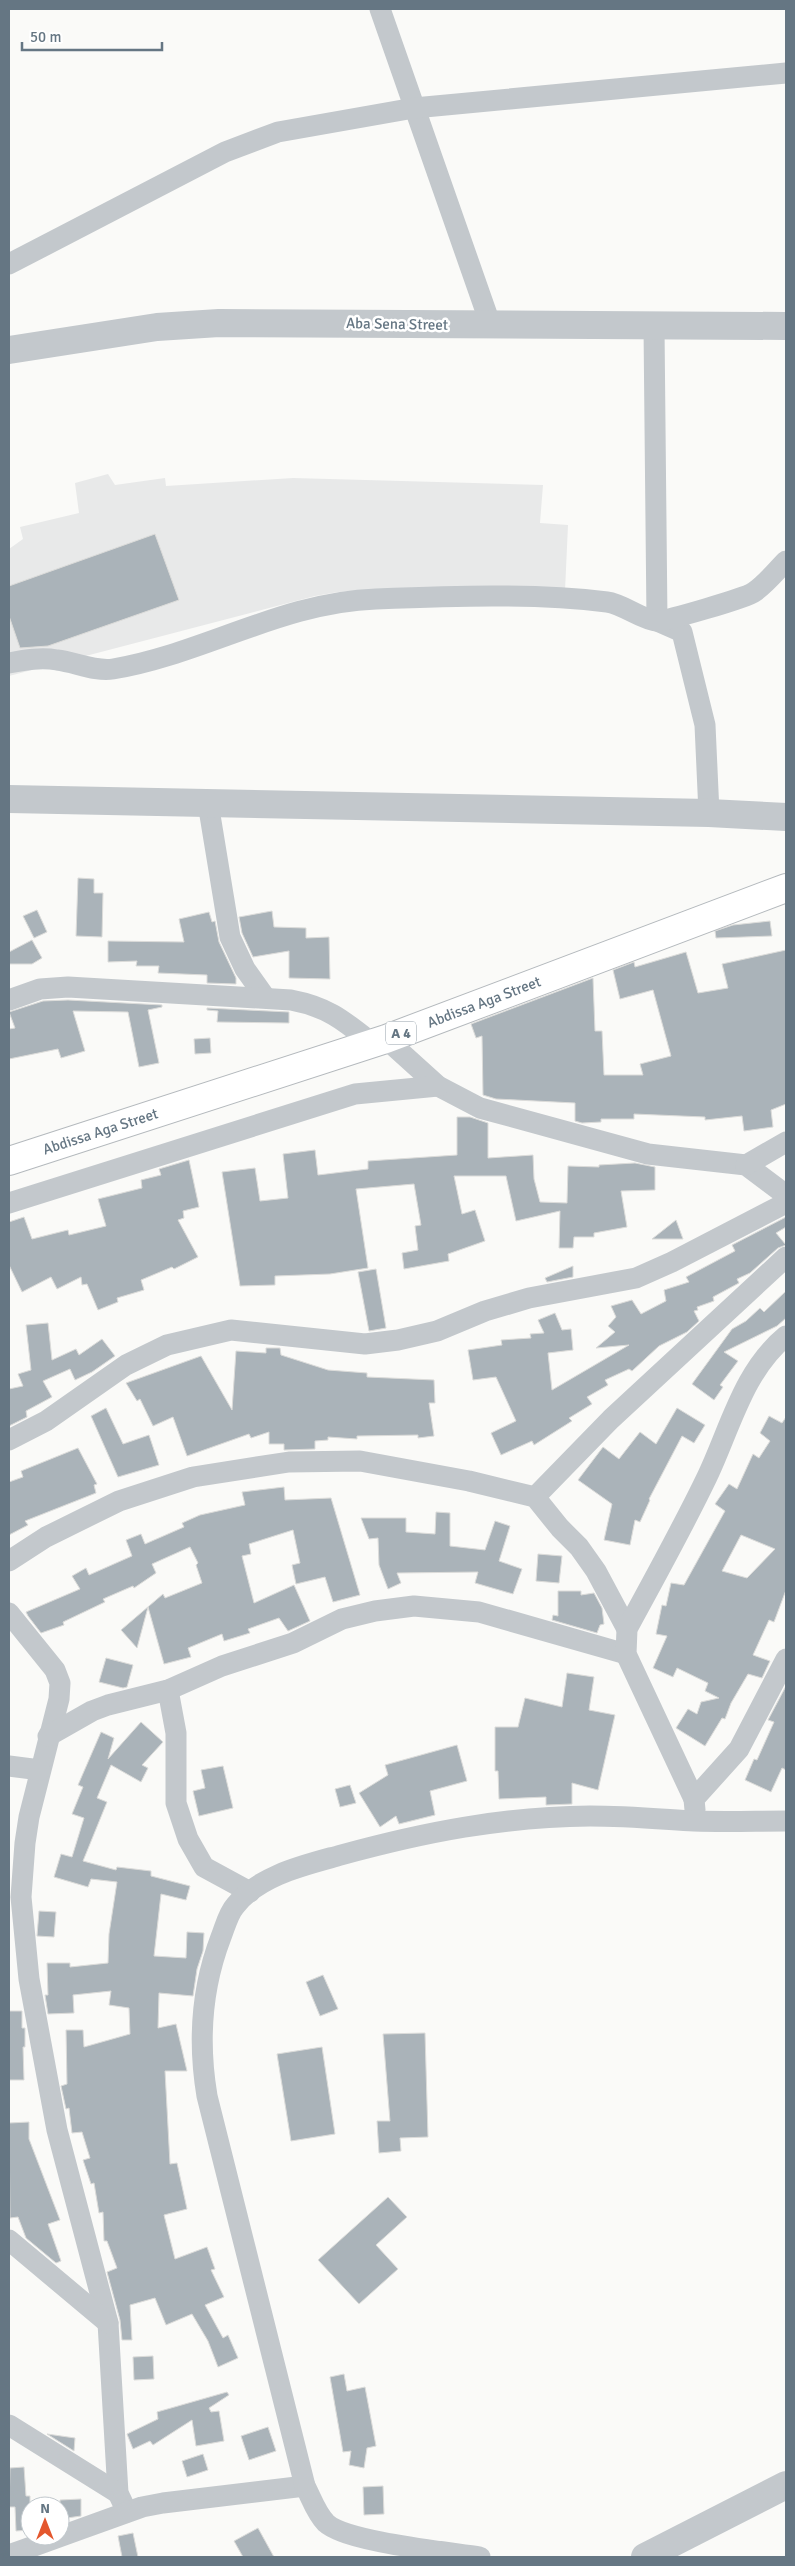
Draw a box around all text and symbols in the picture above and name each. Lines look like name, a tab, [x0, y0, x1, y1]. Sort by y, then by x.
scale bar	[22, 20, 162, 52]
text: 50 m	[30, 28, 61, 46]
street label: Aba Sena Street	[346, 314, 448, 334]
street label: Abdissa Aga Street	[425, 972, 543, 1032]
road number: A 4	[386, 1021, 416, 1044]
street label: Abdissa Aga Street	[40, 1104, 160, 1159]
north arrow	[20, 2496, 70, 2546]
text: N	[40, 2500, 50, 2517]

